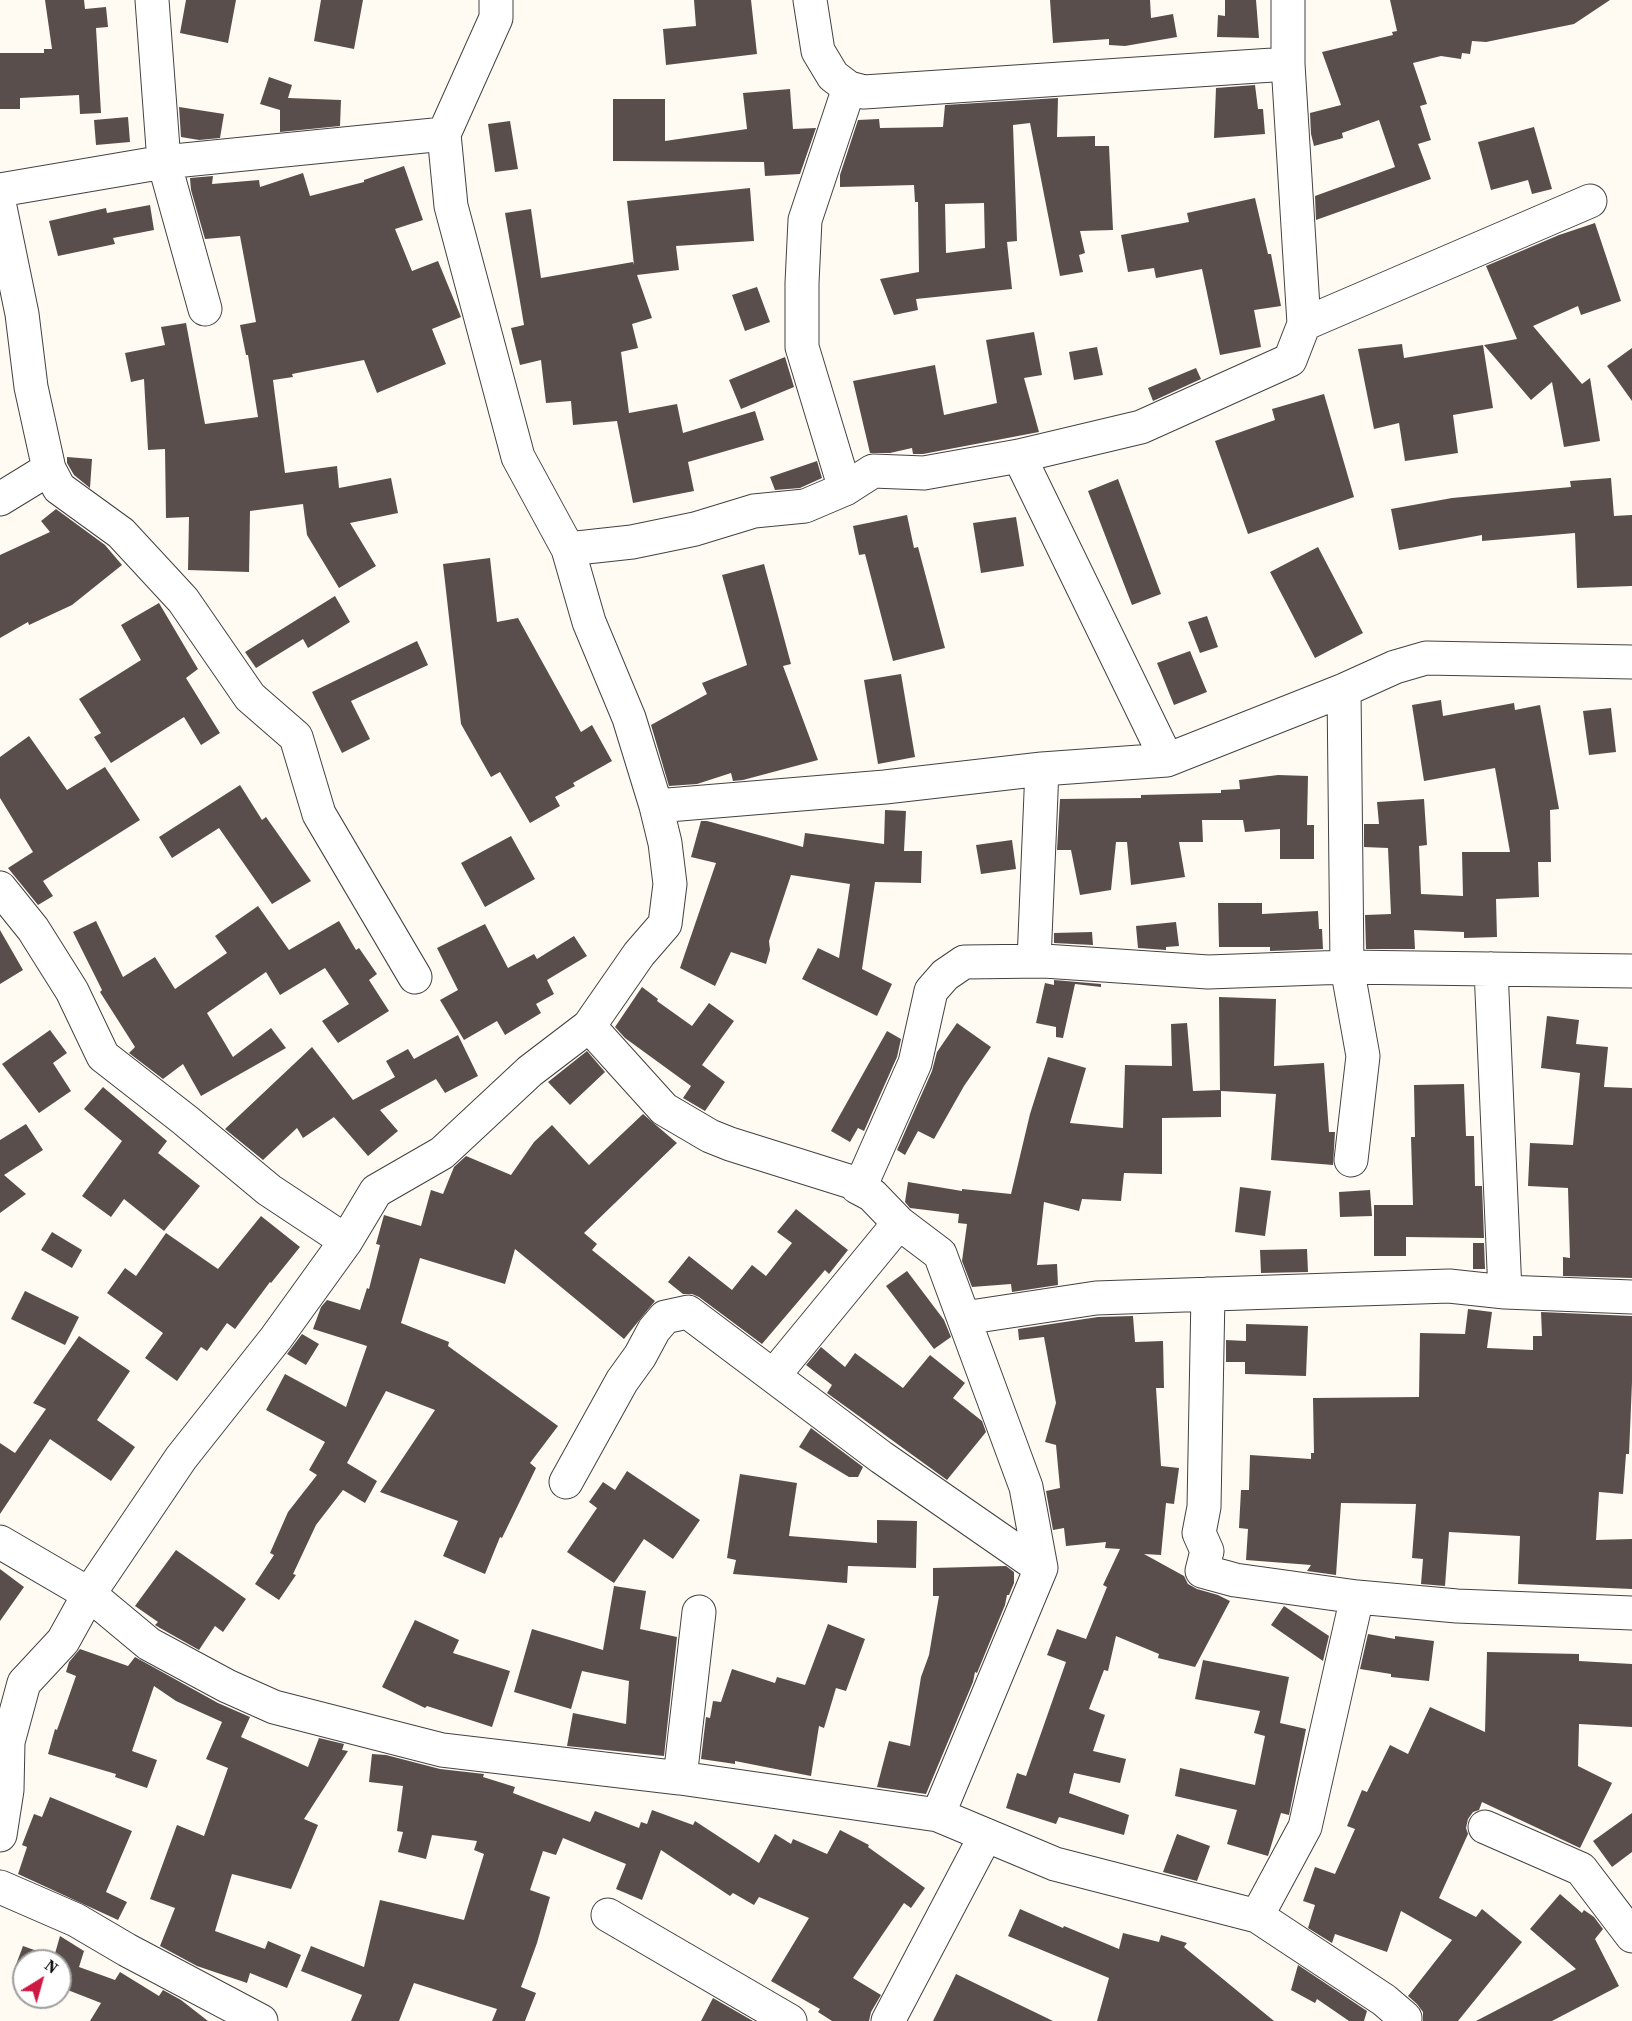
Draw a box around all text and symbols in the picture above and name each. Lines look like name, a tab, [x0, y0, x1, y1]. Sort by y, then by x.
north arrow	[12, 1949, 72, 2009]
text: N	[40, 1954, 63, 1979]

